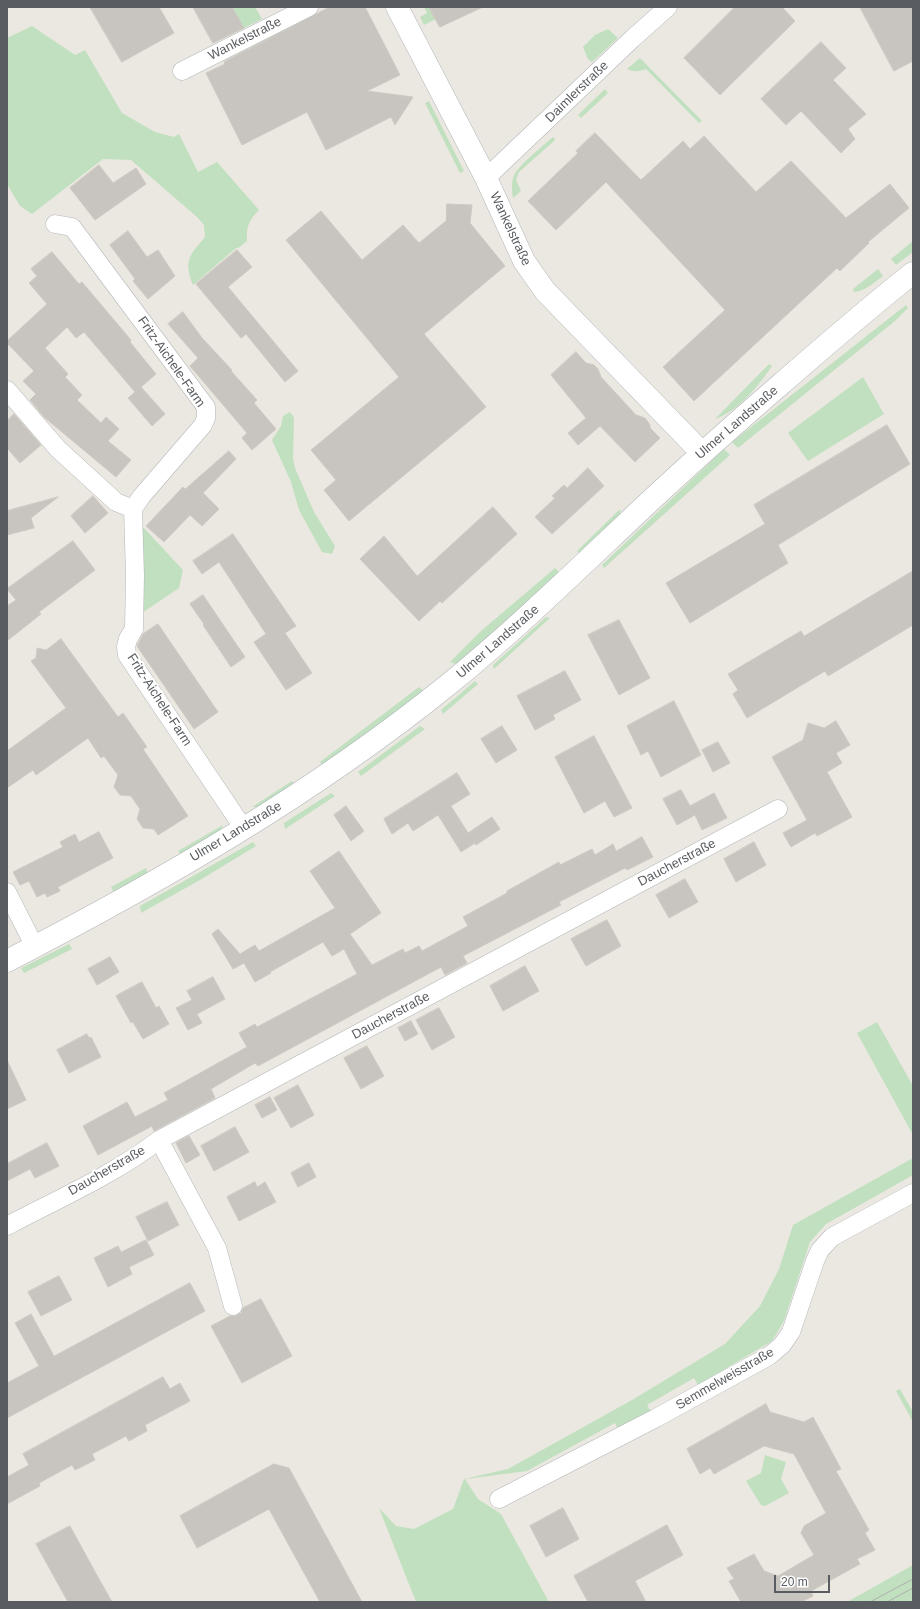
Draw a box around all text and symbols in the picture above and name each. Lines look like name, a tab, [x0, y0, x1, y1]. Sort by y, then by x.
street label: Wankelstraße	[206, 14, 284, 64]
street label: Daimlerstraße	[542, 58, 612, 126]
street label: Wankelstraße	[486, 190, 534, 268]
street label: Fritz-Aichele-Farm	[134, 314, 208, 410]
street label: Ulmer Landstraße	[693, 383, 781, 463]
street label: Ulmer Landstraße	[454, 602, 542, 682]
street label: Fritz-Aichele-Farm	[123, 651, 195, 749]
street label: Ulmer Landstraße	[187, 799, 285, 865]
street label: Daucherstraße	[635, 836, 719, 890]
street label: Daucherstraße	[349, 989, 433, 1043]
street label: Daucherstraße	[66, 1143, 148, 1199]
street label: Semmelweisstraße	[673, 1345, 777, 1413]
scale bar	[776, 1567, 832, 1593]
text: 20 m	[781, 1575, 808, 1589]

